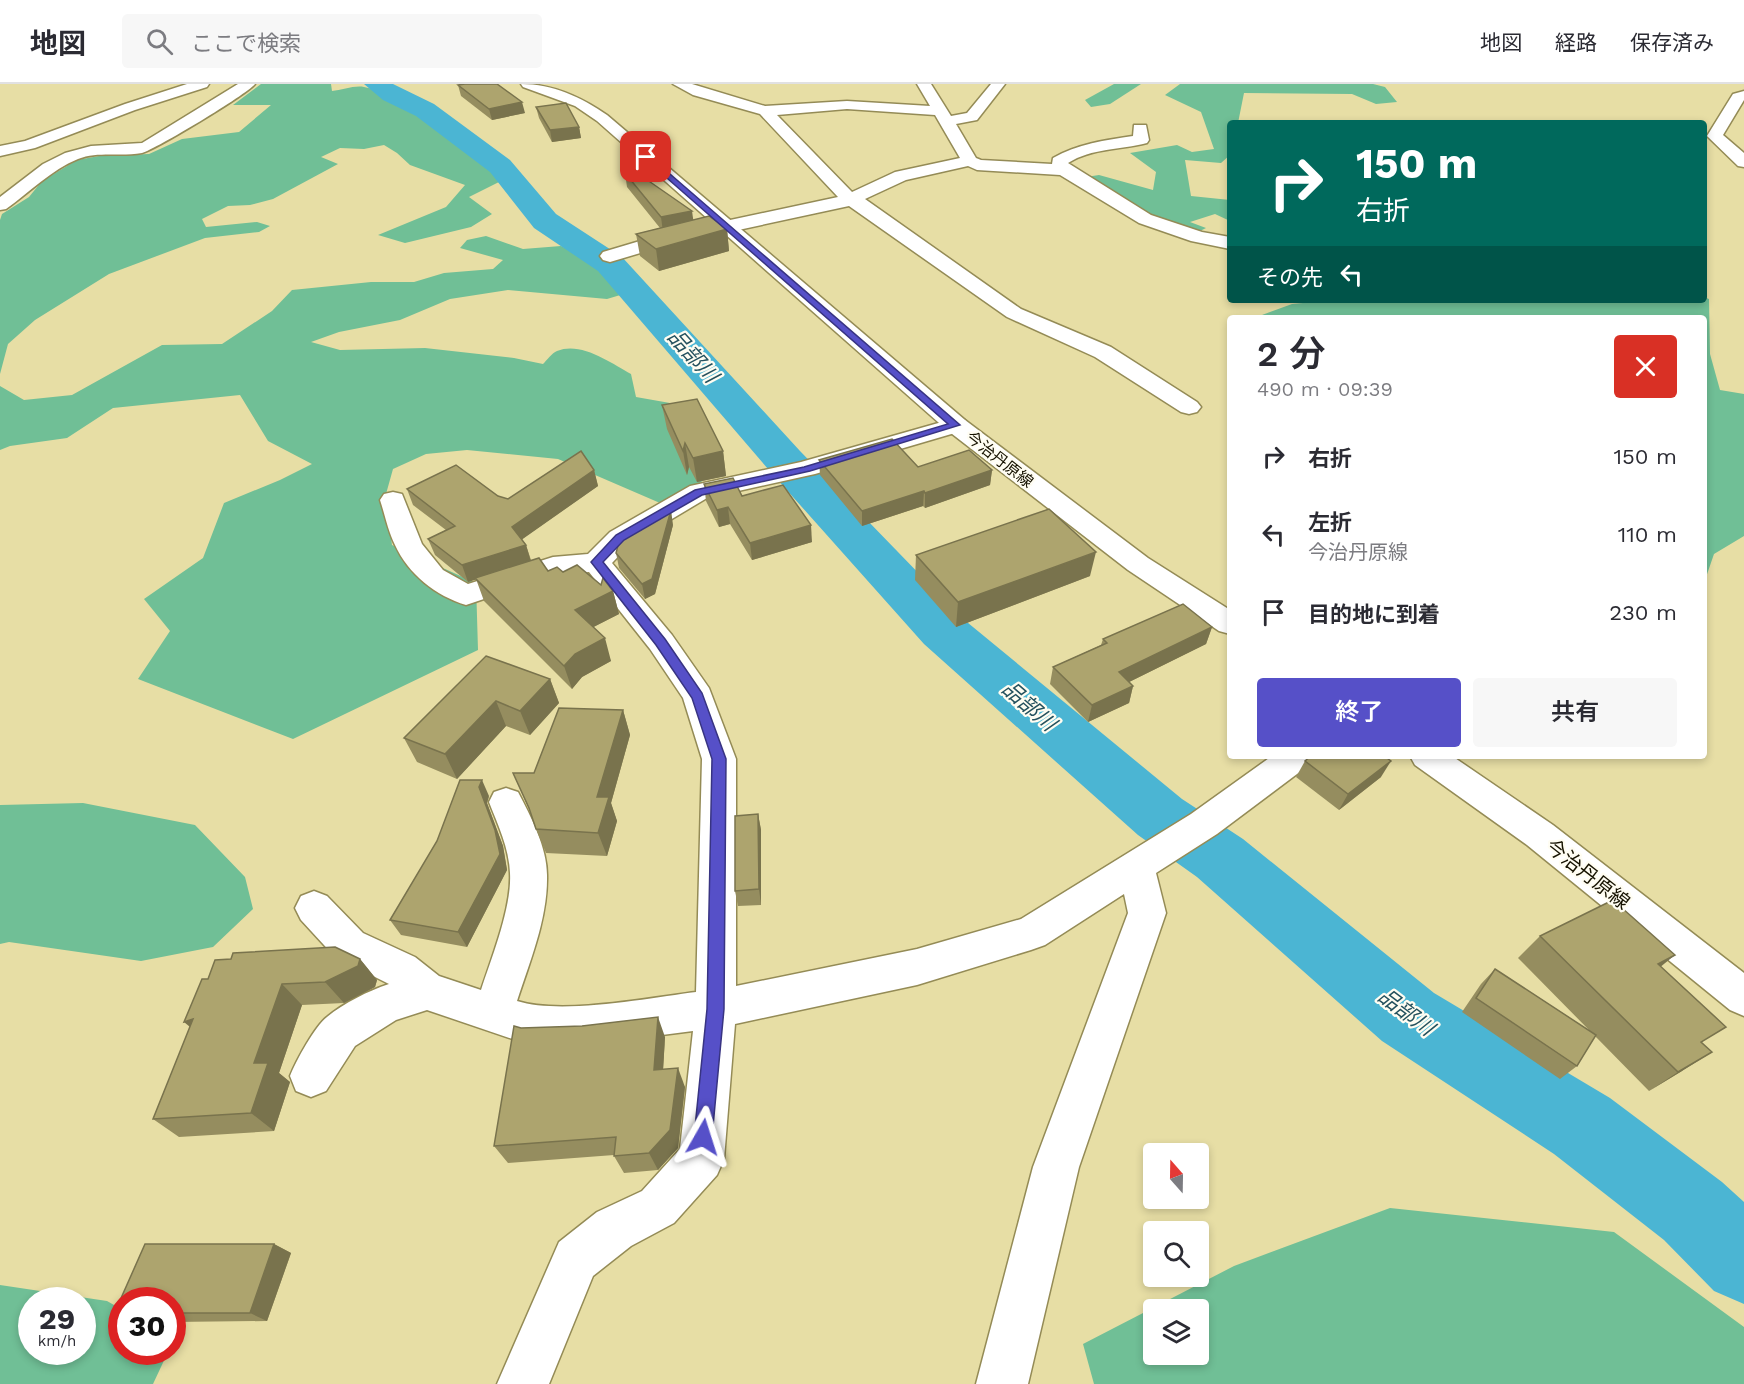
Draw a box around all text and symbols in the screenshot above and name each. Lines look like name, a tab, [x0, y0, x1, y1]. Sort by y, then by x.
search box	[122, 14, 542, 68]
icon: search	[143, 25, 176, 58]
text: 地図	[30, 27, 86, 60]
text: 地図	[1480, 30, 1522, 55]
text: 経路	[1555, 30, 1597, 55]
text: 保存済み	[1630, 30, 1714, 55]
text: ここで検索	[191, 31, 301, 56]
pin	[620, 131, 671, 182]
text: 150 m	[1356, 139, 1477, 188]
icon: arrive	[629, 140, 662, 173]
icon: right	[1257, 144, 1335, 222]
text: 右折	[1356, 195, 1410, 227]
icon: left	[1335, 258, 1368, 291]
text: その先	[1257, 265, 1323, 290]
water label: 品部川	[663, 324, 725, 389]
text: 2 分	[1257, 333, 1325, 375]
button: close	[1614, 335, 1677, 398]
text: 490 m · 09:39	[1257, 377, 1393, 401]
street label: 今治丹原線	[962, 427, 1037, 492]
icon: right	[1257, 440, 1290, 473]
text: 150 m	[1613, 444, 1677, 469]
text: 右折	[1308, 446, 1352, 471]
text: 左折	[1308, 510, 1352, 535]
icon: left	[1257, 518, 1290, 551]
text: 110 m	[1618, 522, 1677, 547]
text: 今治丹原線	[1308, 540, 1408, 564]
icon: arrive	[1257, 596, 1290, 629]
text: 230 m	[1609, 600, 1677, 625]
text: 目的地に到着	[1308, 602, 1440, 627]
water label: 品部川	[997, 676, 1063, 737]
button: 終了	[1257, 678, 1461, 747]
button: 共有	[1473, 678, 1677, 747]
street label: 今治丹原線	[1541, 834, 1635, 914]
water label: 品部川	[1374, 983, 1441, 1042]
position arrow	[671, 1105, 735, 1169]
north arrow	[1143, 1143, 1209, 1209]
map controls	[1143, 1143, 1209, 1365]
button: search	[1143, 1221, 1209, 1287]
speed limit sign: 30	[108, 1287, 186, 1365]
button: layers	[1143, 1299, 1209, 1365]
text: 29	[39, 1301, 75, 1336]
text: km/h	[38, 1332, 76, 1350]

